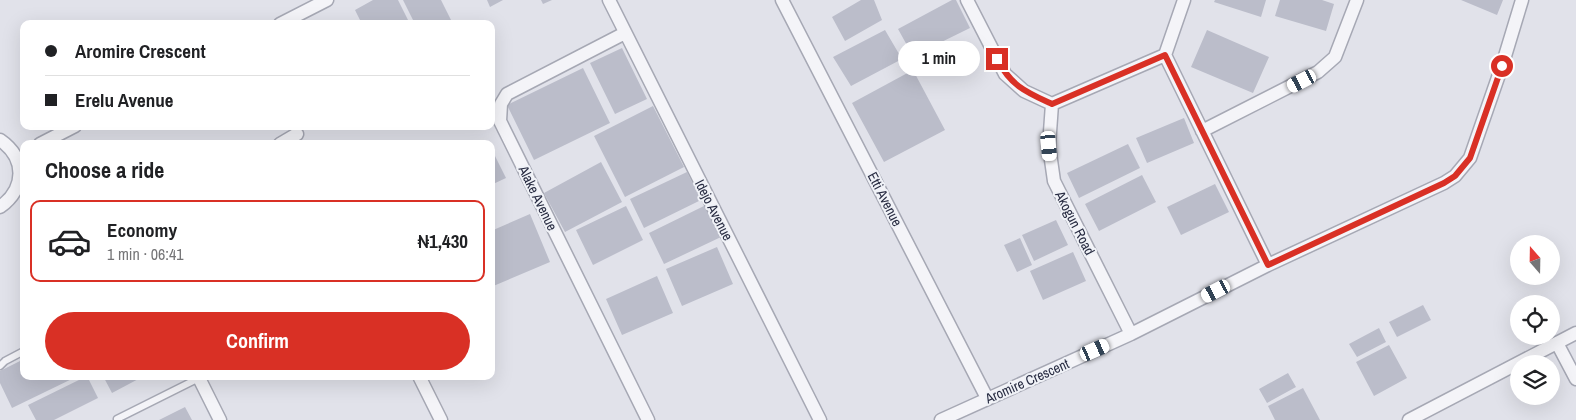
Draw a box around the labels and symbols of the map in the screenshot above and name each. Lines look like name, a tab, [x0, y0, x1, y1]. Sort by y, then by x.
callout: 1 min	[897, 42, 980, 76]
route end	[986, 48, 1008, 70]
route start	[1491, 55, 1513, 77]
car	[1285, 68, 1318, 94]
car	[1040, 130, 1057, 162]
street label: Alake Avenue	[514, 162, 561, 233]
street label: Etti Avenue	[864, 169, 906, 229]
street label: Idejo Avenue	[691, 176, 737, 244]
street label: Akogun Road	[1051, 187, 1099, 258]
north arrow	[1510, 235, 1560, 285]
car	[1199, 278, 1232, 304]
car	[1078, 337, 1111, 363]
street label: Aromire Crescent	[981, 354, 1072, 408]

